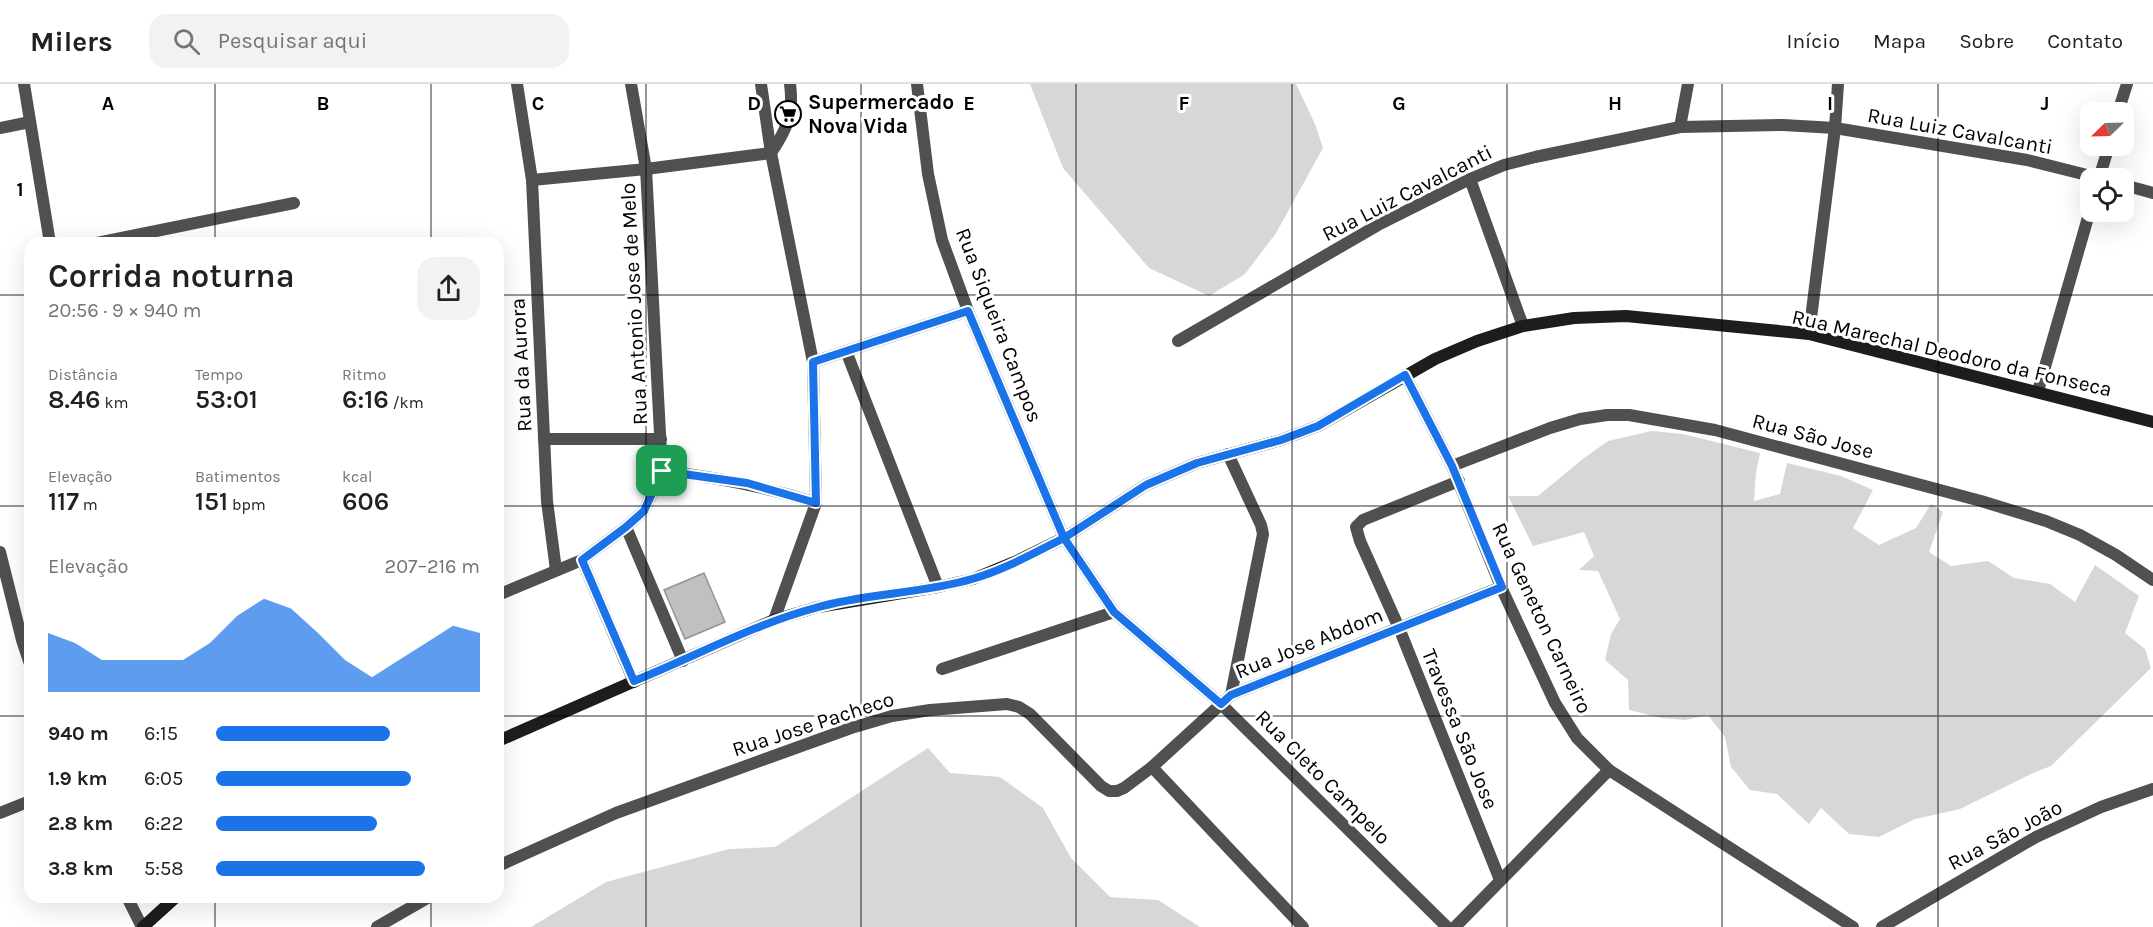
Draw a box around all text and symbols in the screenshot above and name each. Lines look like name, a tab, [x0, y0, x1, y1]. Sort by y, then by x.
search box	[149, 14, 569, 68]
text: Milers	[30, 25, 113, 58]
icon: search	[170, 25, 203, 58]
text: Pesquisar aqui	[218, 28, 367, 54]
text: Início	[1787, 29, 1840, 53]
text: Mapa	[1873, 29, 1926, 53]
text: Sobre	[1959, 29, 2014, 53]
text: Contato	[2047, 29, 2123, 53]
place label: Supermercado Nova Vida	[808, 90, 954, 138]
text: A	[102, 92, 115, 115]
text: B	[317, 92, 329, 115]
text: C	[532, 92, 544, 115]
text: D	[747, 92, 761, 115]
text: E	[963, 92, 975, 115]
text: F	[1179, 92, 1190, 115]
text: G	[1392, 92, 1406, 115]
text: H	[1608, 92, 1622, 115]
text: I	[1827, 92, 1833, 115]
text: J	[2041, 92, 2049, 115]
supermarket icon: Supermercado Nova Vida	[773, 99, 803, 129]
north arrow	[2080, 102, 2134, 156]
map controls	[2080, 102, 2134, 222]
street label: Rua Luiz Cavalcanti	[1866, 103, 2054, 159]
street label: Rua Luiz Cavalcanti	[1318, 140, 1496, 246]
button: locate	[2080, 168, 2134, 222]
text: 1	[16, 178, 24, 201]
street label: Rua Antonio Jose de Melo	[616, 182, 652, 426]
street label: Rua Siqueira Campos	[951, 224, 1047, 426]
text: Corrida noturna	[48, 257, 295, 295]
button: share	[417, 257, 480, 320]
street label: Rua da Aurora	[506, 297, 536, 433]
text: 20:56 · 9 × 940 m	[48, 299, 202, 322]
street label: Rua Marechal Deodoro da Fonseca	[1790, 304, 2114, 402]
text: Distância	[48, 365, 118, 384]
text: Tempo	[195, 365, 243, 384]
text: Ritmo	[342, 365, 386, 384]
text: 8.46	[48, 384, 101, 415]
text: 53:01	[195, 384, 258, 415]
text: 6:16	[342, 384, 389, 415]
text: km	[101, 393, 128, 412]
text: /km	[389, 393, 424, 412]
street label: Rua São Jose	[1750, 408, 1876, 464]
pin	[636, 445, 687, 496]
icon: arrive	[645, 454, 678, 487]
text: Elevação	[48, 467, 112, 486]
text: Batimentos	[195, 467, 281, 486]
text: kcal	[342, 467, 373, 486]
text: 117	[48, 486, 79, 517]
text: 151	[195, 486, 228, 517]
text: 606	[342, 486, 389, 517]
text: m	[79, 495, 98, 514]
text: bpm	[228, 495, 266, 514]
street label: Rua Geneton Carneiro	[1487, 519, 1597, 717]
text: Elevação	[48, 555, 128, 578]
text: 207–216 m	[385, 555, 480, 578]
street label: Rua Jose Abdom	[1232, 602, 1386, 684]
street label: Travessa São Jose	[1417, 645, 1503, 813]
street label: Rua Jose Pacheco	[729, 687, 897, 761]
street label: Rua Cleto Campelo	[1251, 705, 1395, 849]
text: 940 m	[48, 722, 109, 745]
text: 6:15	[144, 722, 178, 745]
text: 1.9 km	[48, 767, 108, 790]
text: 6:05	[144, 767, 183, 790]
street label: Rua São João	[1944, 795, 2066, 875]
text: 2.8 km	[48, 812, 113, 835]
text: 6:22	[144, 812, 183, 835]
text: 3.8 km	[48, 857, 114, 880]
text: 5:58	[144, 857, 183, 880]

